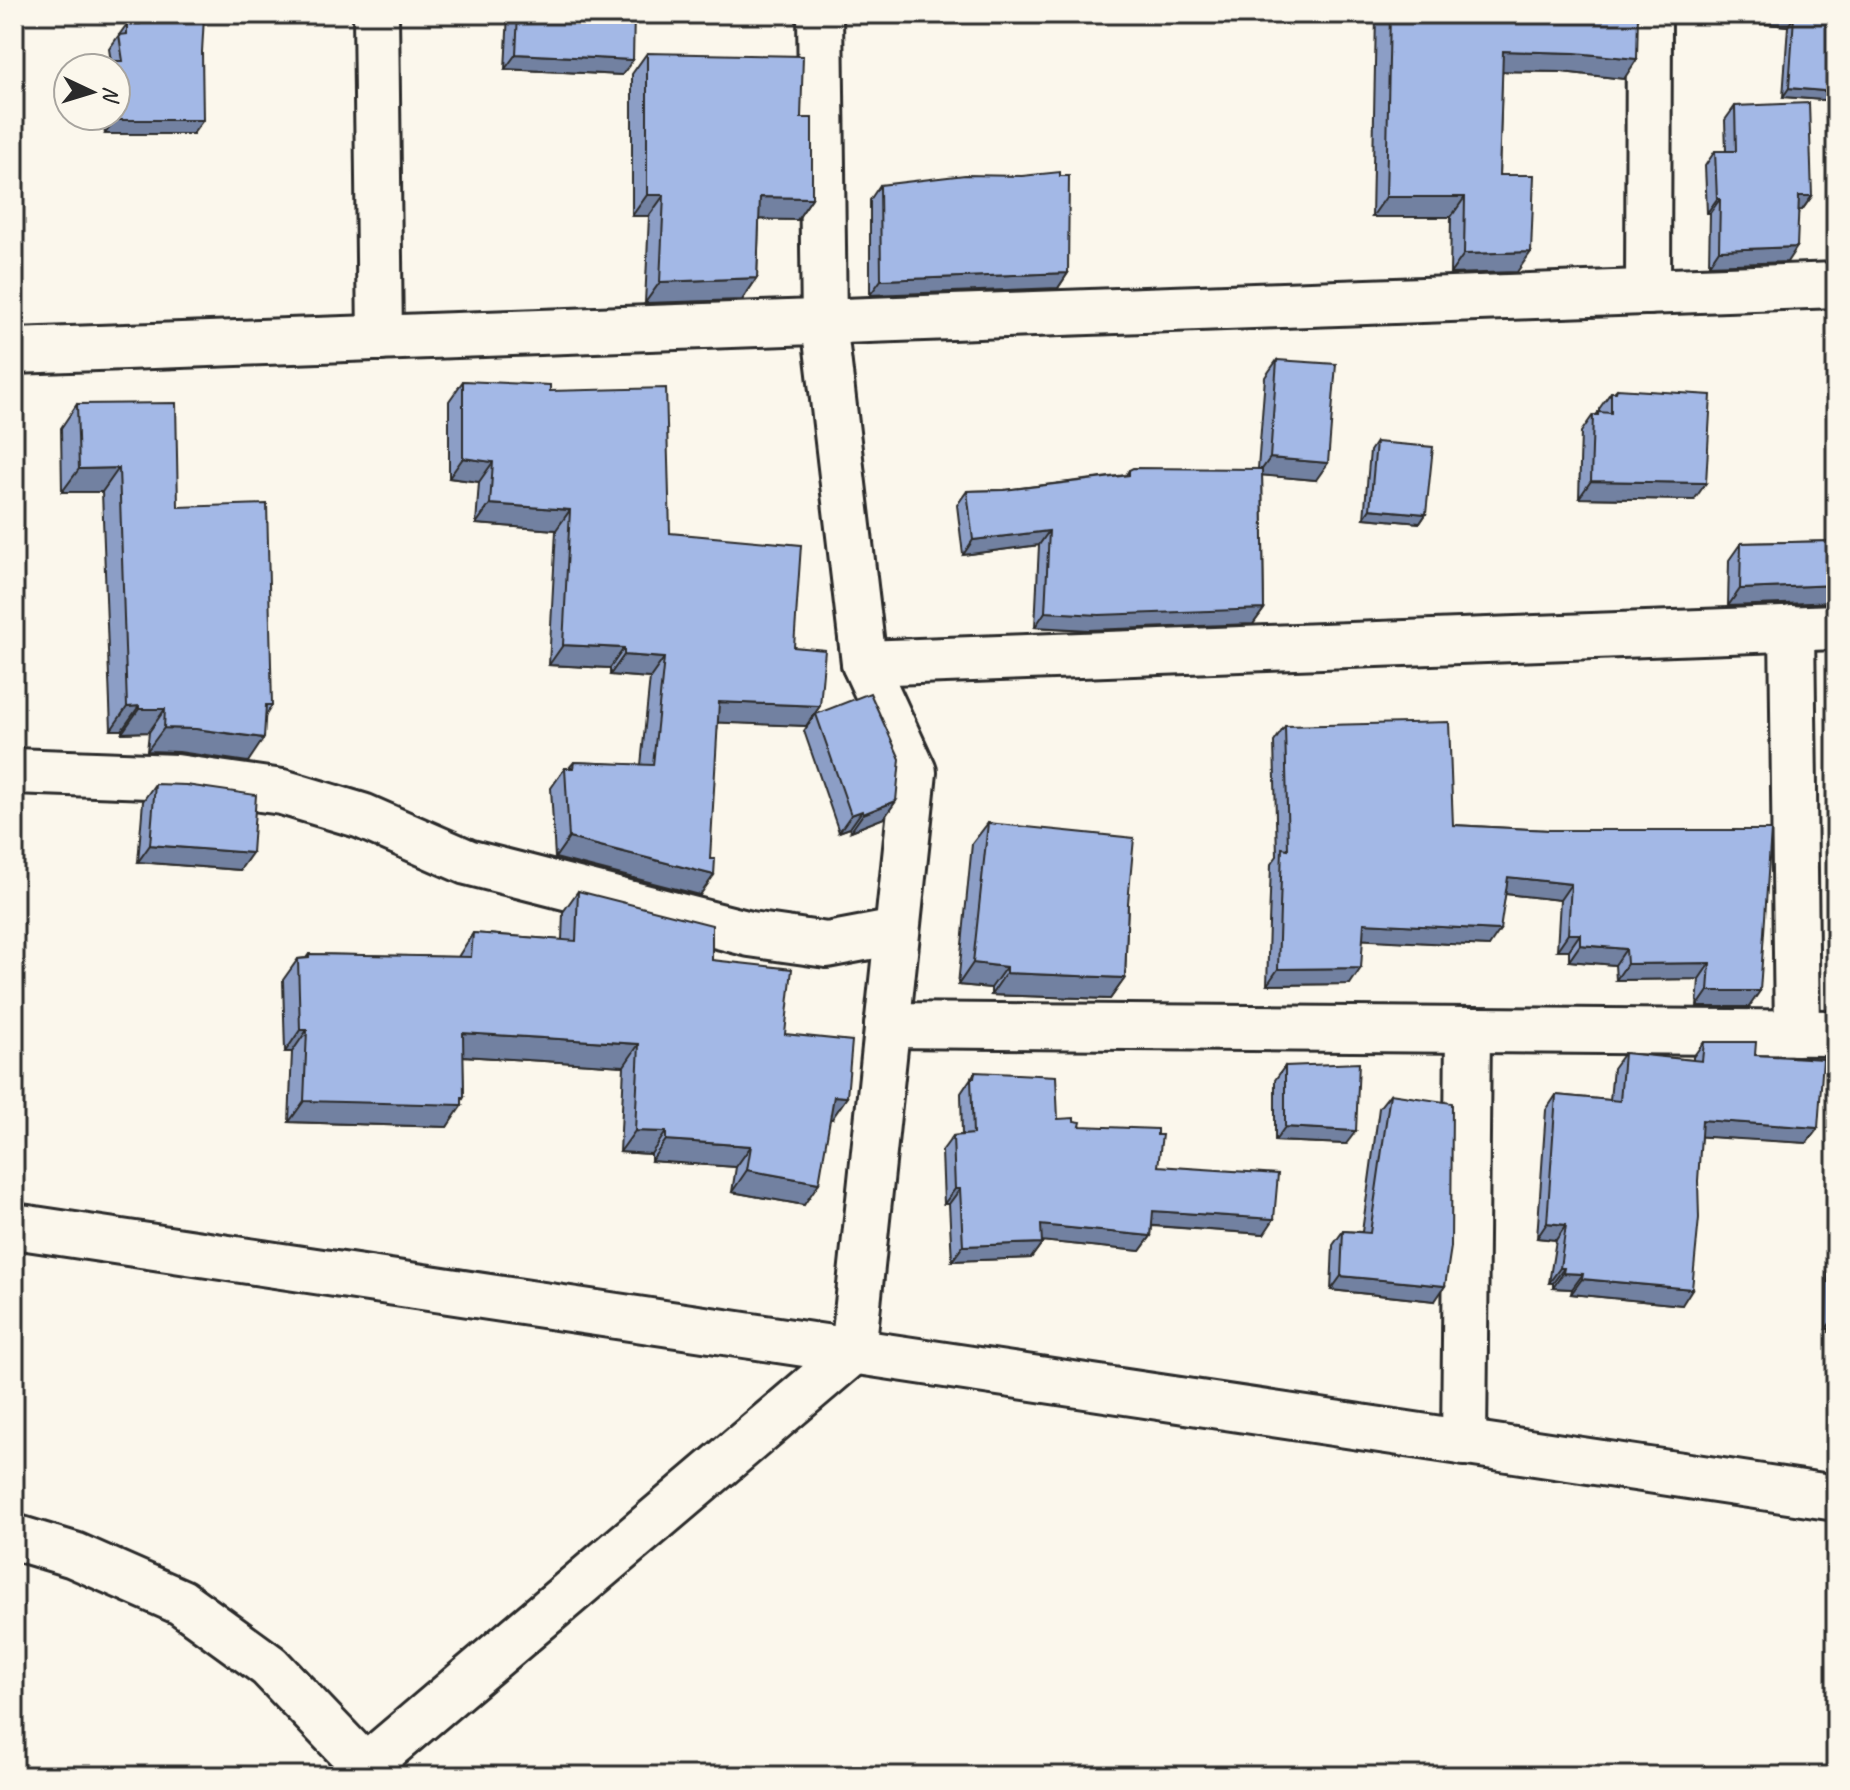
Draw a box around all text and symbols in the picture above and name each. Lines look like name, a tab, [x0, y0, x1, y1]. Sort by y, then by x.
north arrow	[52, 52, 132, 132]
text: N	[96, 86, 125, 104]

